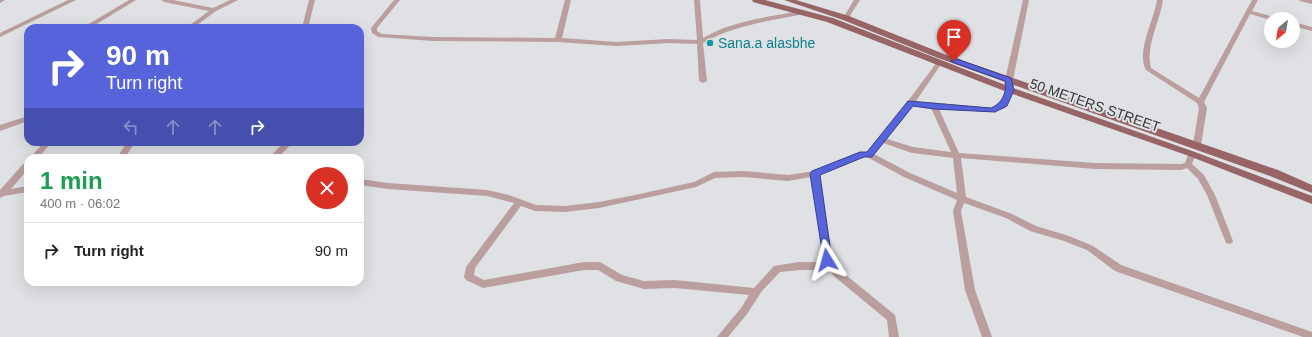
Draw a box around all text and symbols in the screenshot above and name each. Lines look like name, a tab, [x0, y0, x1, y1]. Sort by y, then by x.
north arrow	[1264, 12, 1300, 48]
map controls	[1264, 12, 1300, 48]
pin	[937, 20, 971, 61]
icon: arrive	[943, 26, 965, 48]
place label: Sana.a alasbhe	[718, 35, 816, 51]
marker: Sana.a alasbhe	[705, 38, 715, 48]
icon: right	[40, 40, 92, 92]
text: 90 m	[106, 40, 170, 71]
text: Turn right	[106, 73, 182, 93]
street label: 50 METERS STREET	[1028, 75, 1163, 135]
icon: left	[120, 116, 142, 138]
icon: ahead	[162, 116, 184, 138]
icon: ahead	[204, 116, 226, 138]
icon: right	[246, 116, 268, 138]
text: 1 min	[40, 167, 103, 194]
button: close	[306, 167, 348, 209]
text: 400 m · 06:02	[40, 196, 120, 211]
position arrow	[806, 239, 848, 281]
icon: right	[40, 240, 62, 262]
text: Turn right	[74, 242, 144, 259]
text: 90 m	[315, 242, 348, 259]

